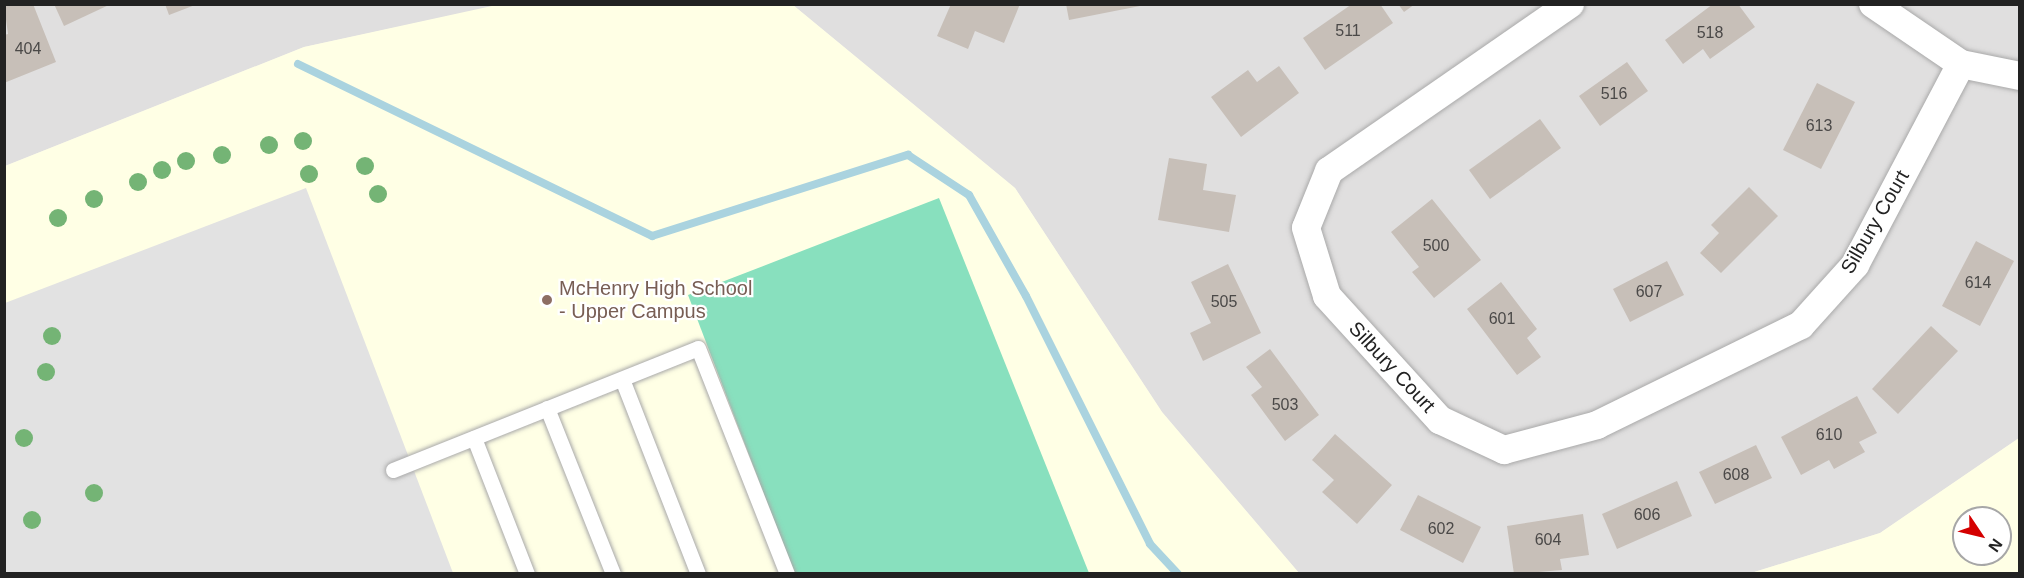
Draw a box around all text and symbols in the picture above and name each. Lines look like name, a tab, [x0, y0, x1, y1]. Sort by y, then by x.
house number: 511	[1335, 21, 1361, 41]
house number: 518	[1697, 23, 1723, 43]
house number: 404	[15, 39, 41, 59]
house number: 516	[1601, 84, 1627, 104]
house number: 613	[1806, 116, 1832, 136]
street label: Silbury Court	[1836, 166, 1914, 278]
house number: 500	[1423, 236, 1449, 256]
house number: 614	[1965, 273, 1991, 293]
place label: McHenry High School - Upper Campus	[559, 276, 752, 323]
house number: 607	[1636, 282, 1662, 302]
house number: 505	[1211, 292, 1237, 312]
marker: McHenry High School - Upper Campus	[540, 293, 554, 307]
house number: 601	[1489, 309, 1515, 329]
street label: Silbury Court	[1344, 317, 1440, 417]
house number: 503	[1272, 395, 1298, 415]
house number: 610	[1816, 425, 1842, 445]
house number: 608	[1723, 465, 1749, 485]
house number: 606	[1634, 505, 1660, 525]
north arrow	[1952, 506, 2012, 566]
house number: 602	[1428, 519, 1454, 539]
house number: 604	[1535, 530, 1561, 550]
text: N	[1985, 536, 2006, 555]

